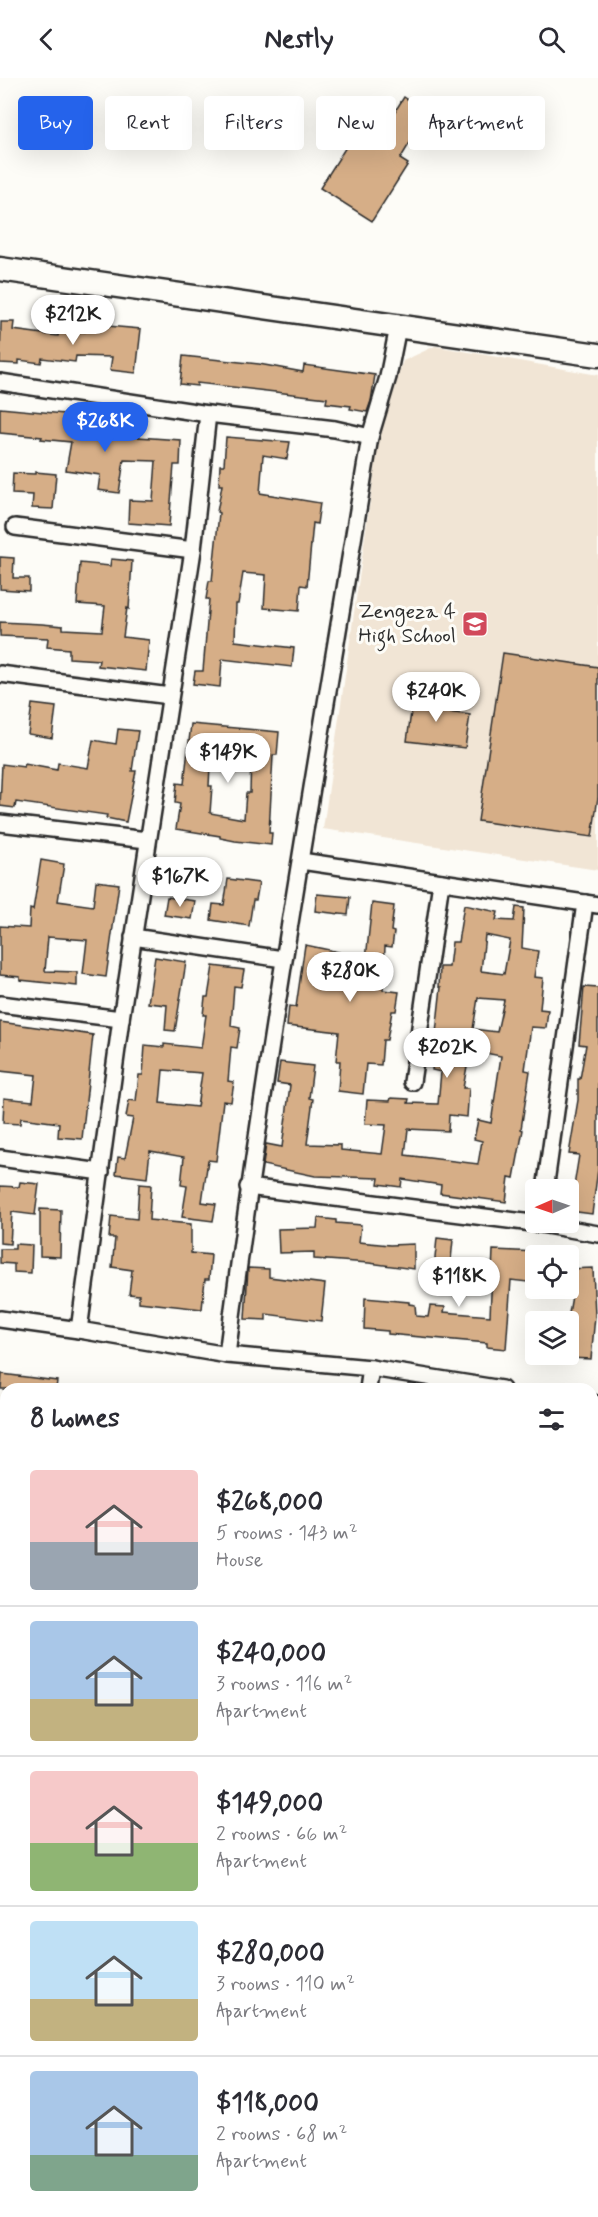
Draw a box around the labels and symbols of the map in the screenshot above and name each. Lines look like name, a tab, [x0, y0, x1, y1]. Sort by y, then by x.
pin: $212K	[31, 295, 115, 346]
pin: $268K	[63, 402, 147, 453]
place label: Zengeza 4 High School	[358, 598, 456, 652]
school or university icon: Zengeza 4 High School	[460, 609, 490, 639]
pin: $240K	[394, 672, 478, 723]
pin: $149K	[186, 733, 270, 784]
pin: $167K	[138, 857, 222, 908]
pin: $280K	[308, 952, 392, 1003]
pin: $202K	[405, 1028, 489, 1079]
north arrow	[525, 1179, 579, 1233]
pin: $118K	[417, 1257, 501, 1308]

